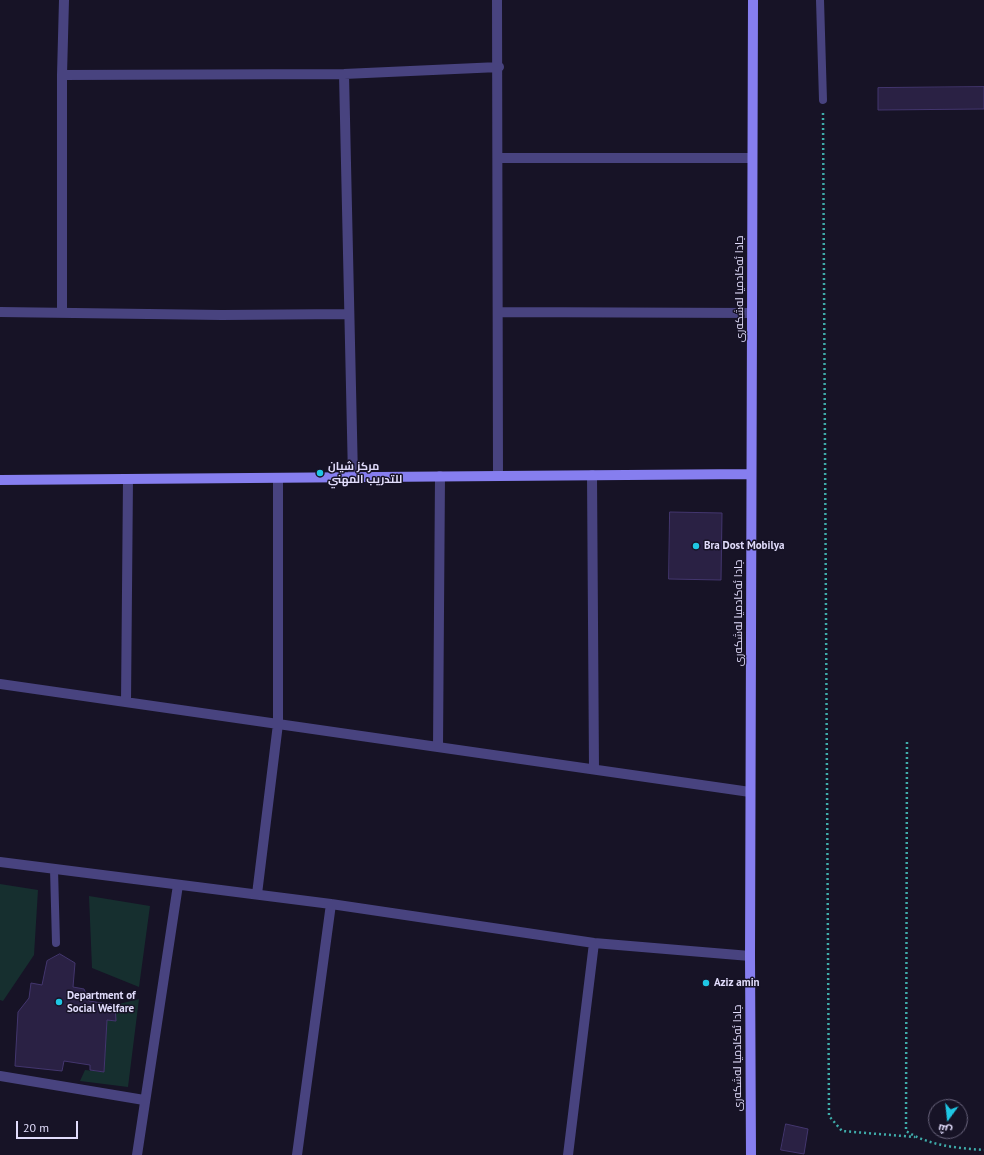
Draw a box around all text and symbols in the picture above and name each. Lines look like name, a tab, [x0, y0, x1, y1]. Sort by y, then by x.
street label: جادا ئه‌كادميا له‌شكه‌رى	[733, 236, 747, 342]
place label: مركز شيان للتدريب المهني	[328, 460, 402, 486]
marker: مركز شيان للتدريب المهني	[315, 468, 325, 478]
place label: Bra Dost Mobilya	[704, 539, 784, 553]
marker: Bra Dost Mobilya	[691, 541, 701, 551]
street label: جادا ئه‌كادميا له‌شكه‌رى	[732, 560, 746, 666]
place label: Aziz amin	[714, 976, 760, 990]
marker: Aziz amin	[701, 978, 711, 988]
place label: Department of Social Welfare	[67, 989, 135, 1015]
marker: Department of Social Welfare	[54, 997, 64, 1007]
street label: جادا ئه‌كادميا له‌شكه‌رى	[731, 1005, 745, 1111]
north arrow	[928, 1099, 968, 1139]
scale bar	[18, 1113, 80, 1139]
text: 20 m	[23, 1120, 49, 1135]
text: ش	[937, 1121, 954, 1138]

